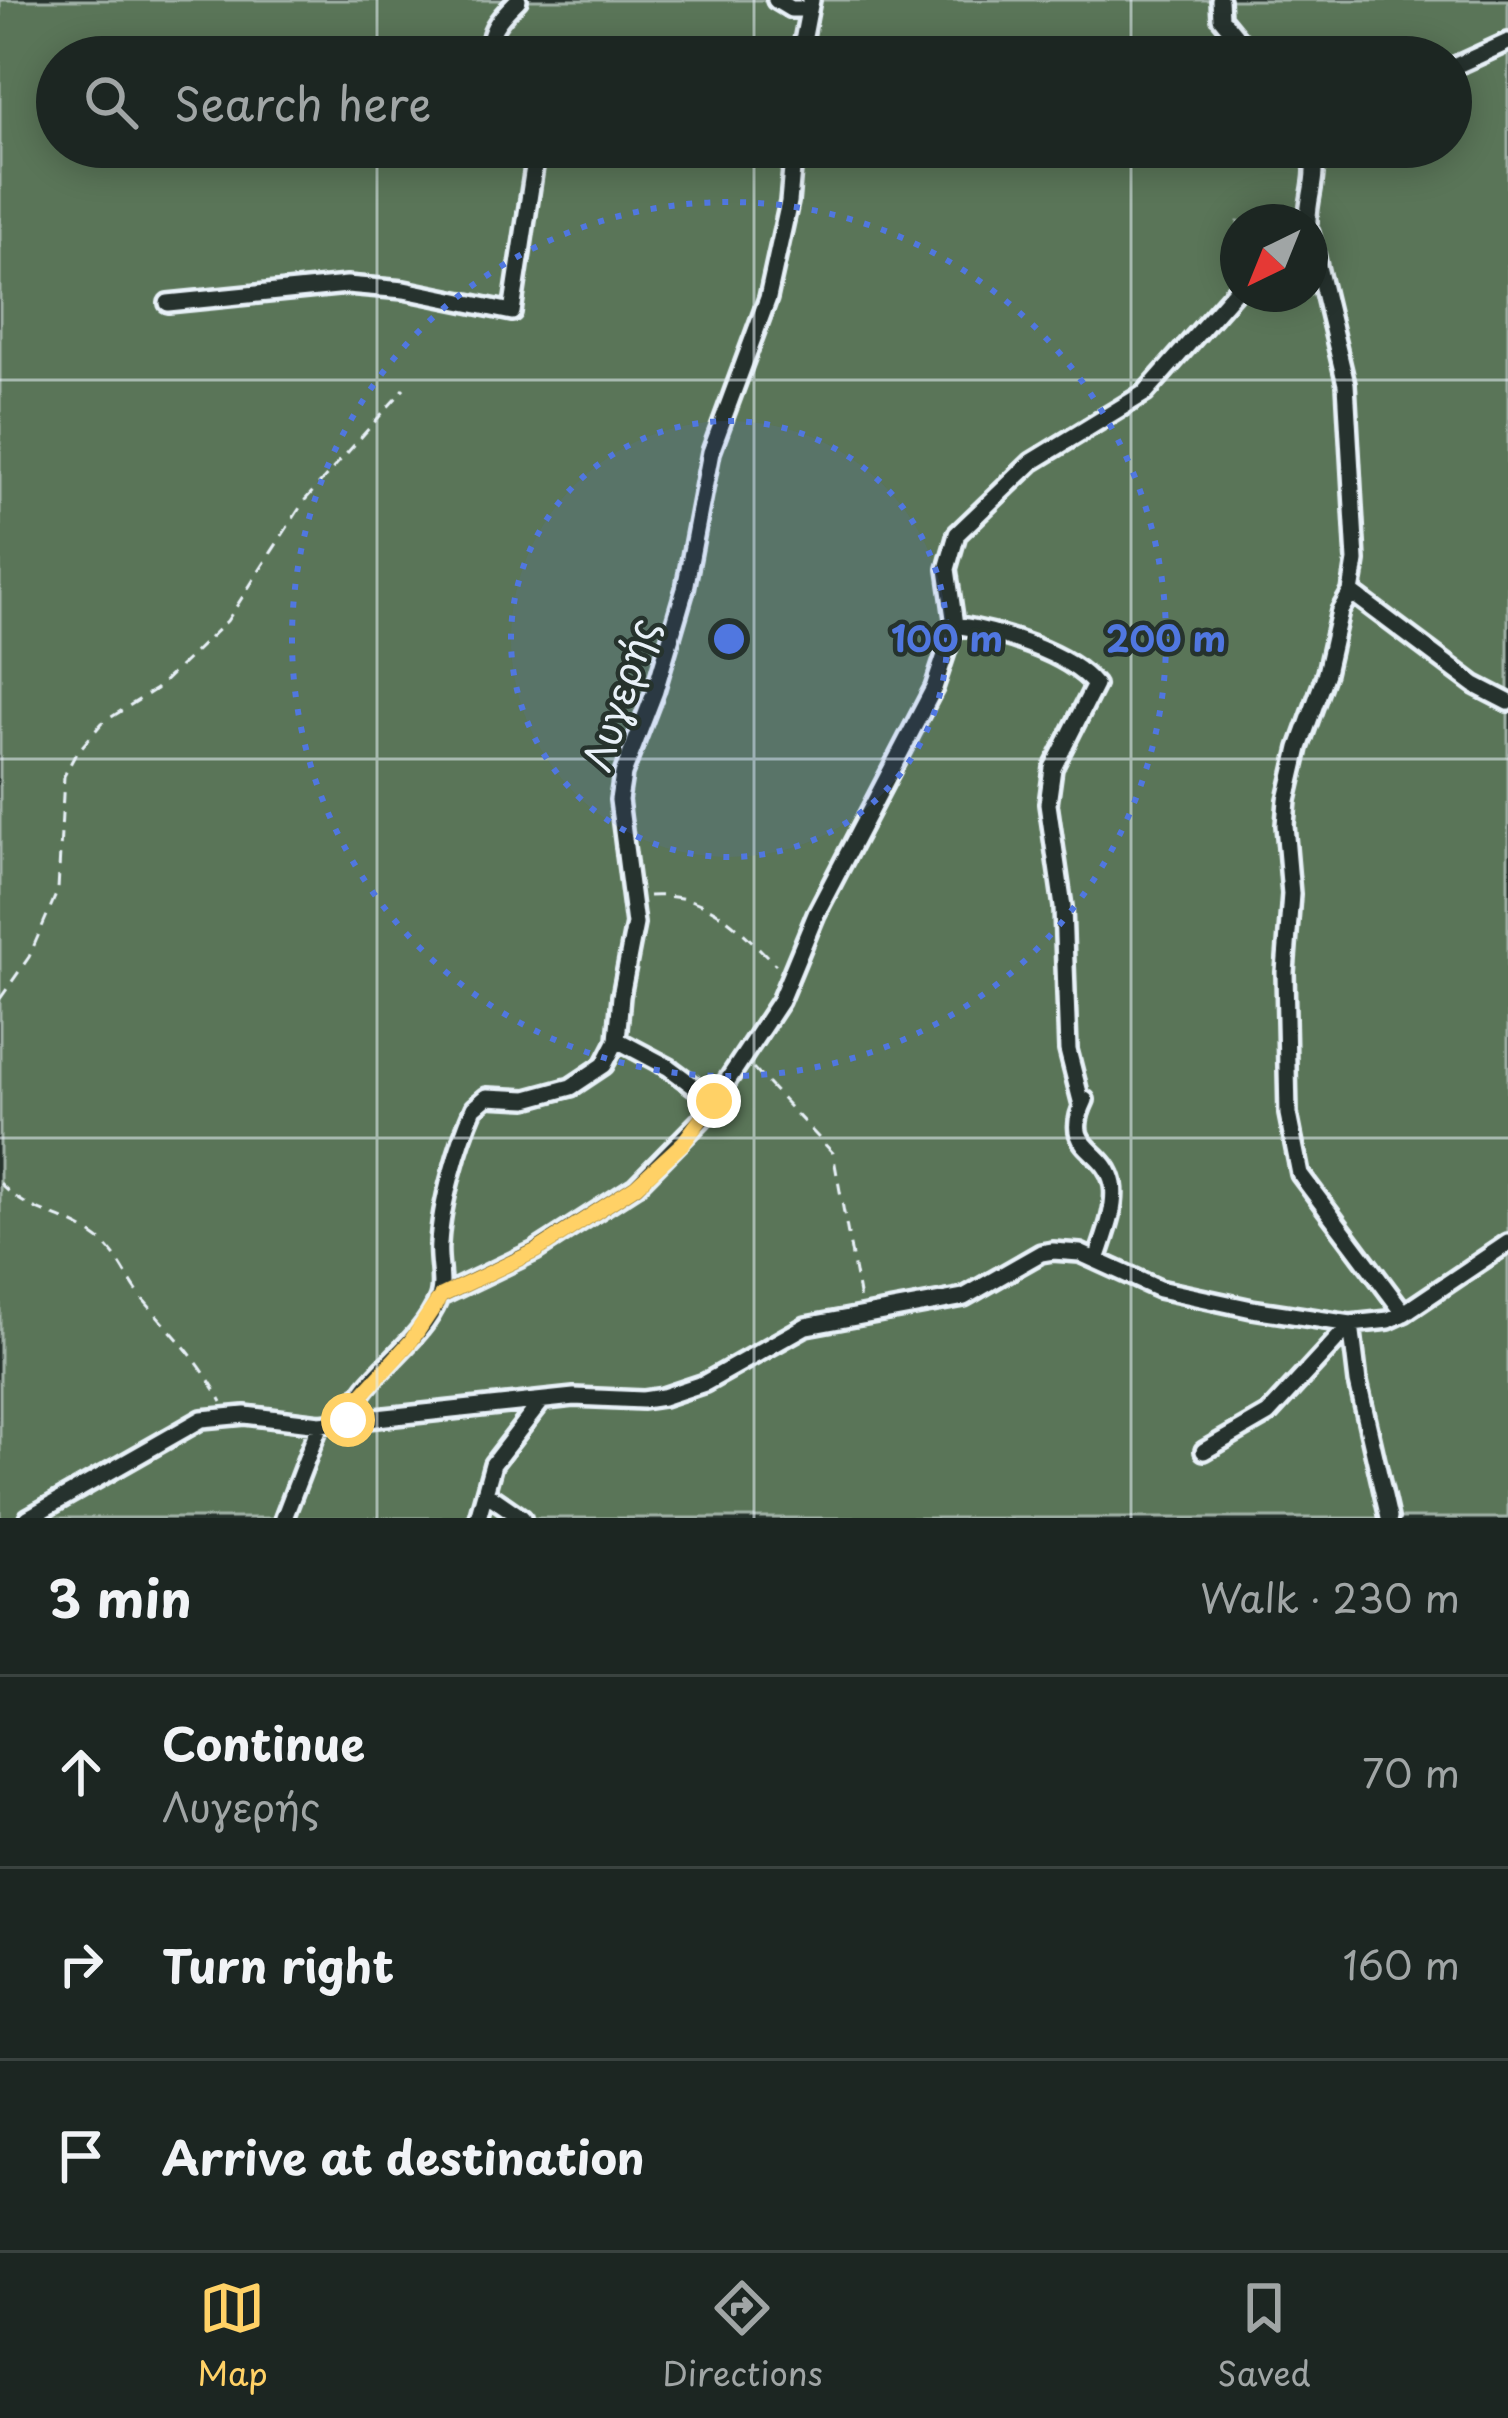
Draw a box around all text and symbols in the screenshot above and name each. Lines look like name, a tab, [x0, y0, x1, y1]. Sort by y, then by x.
search box	[36, 36, 1472, 168]
text: Search here	[174, 68, 431, 136]
icon: search	[78, 69, 144, 135]
north arrow	[1220, 204, 1328, 312]
street label: Λυγερής	[566, 610, 670, 778]
text: 100 m	[891, 610, 1003, 664]
text: 200 m	[1106, 610, 1226, 664]
centre of rings	[708, 618, 750, 660]
route end	[687, 1074, 741, 1128]
route start	[321, 1393, 375, 1447]
text: 3 min	[48, 1558, 192, 1635]
text: Walk · 230 m	[1200, 1567, 1460, 1626]
text: Continue	[162, 1708, 365, 1776]
icon: ahead	[48, 1739, 114, 1805]
text: 70 m	[1362, 1742, 1460, 1801]
text: Λυγερής	[162, 1776, 320, 1835]
text: Turn right	[162, 1930, 394, 1998]
icon: right	[48, 1931, 114, 1997]
text: 160 m	[1343, 1934, 1460, 1993]
text: Arrive at destination	[162, 2122, 645, 2190]
icon: arrive	[48, 2123, 114, 2189]
tab: Map	[197, 2275, 268, 2397]
tab: Directions	[662, 2275, 823, 2397]
tab: Saved	[1217, 2275, 1311, 2397]

